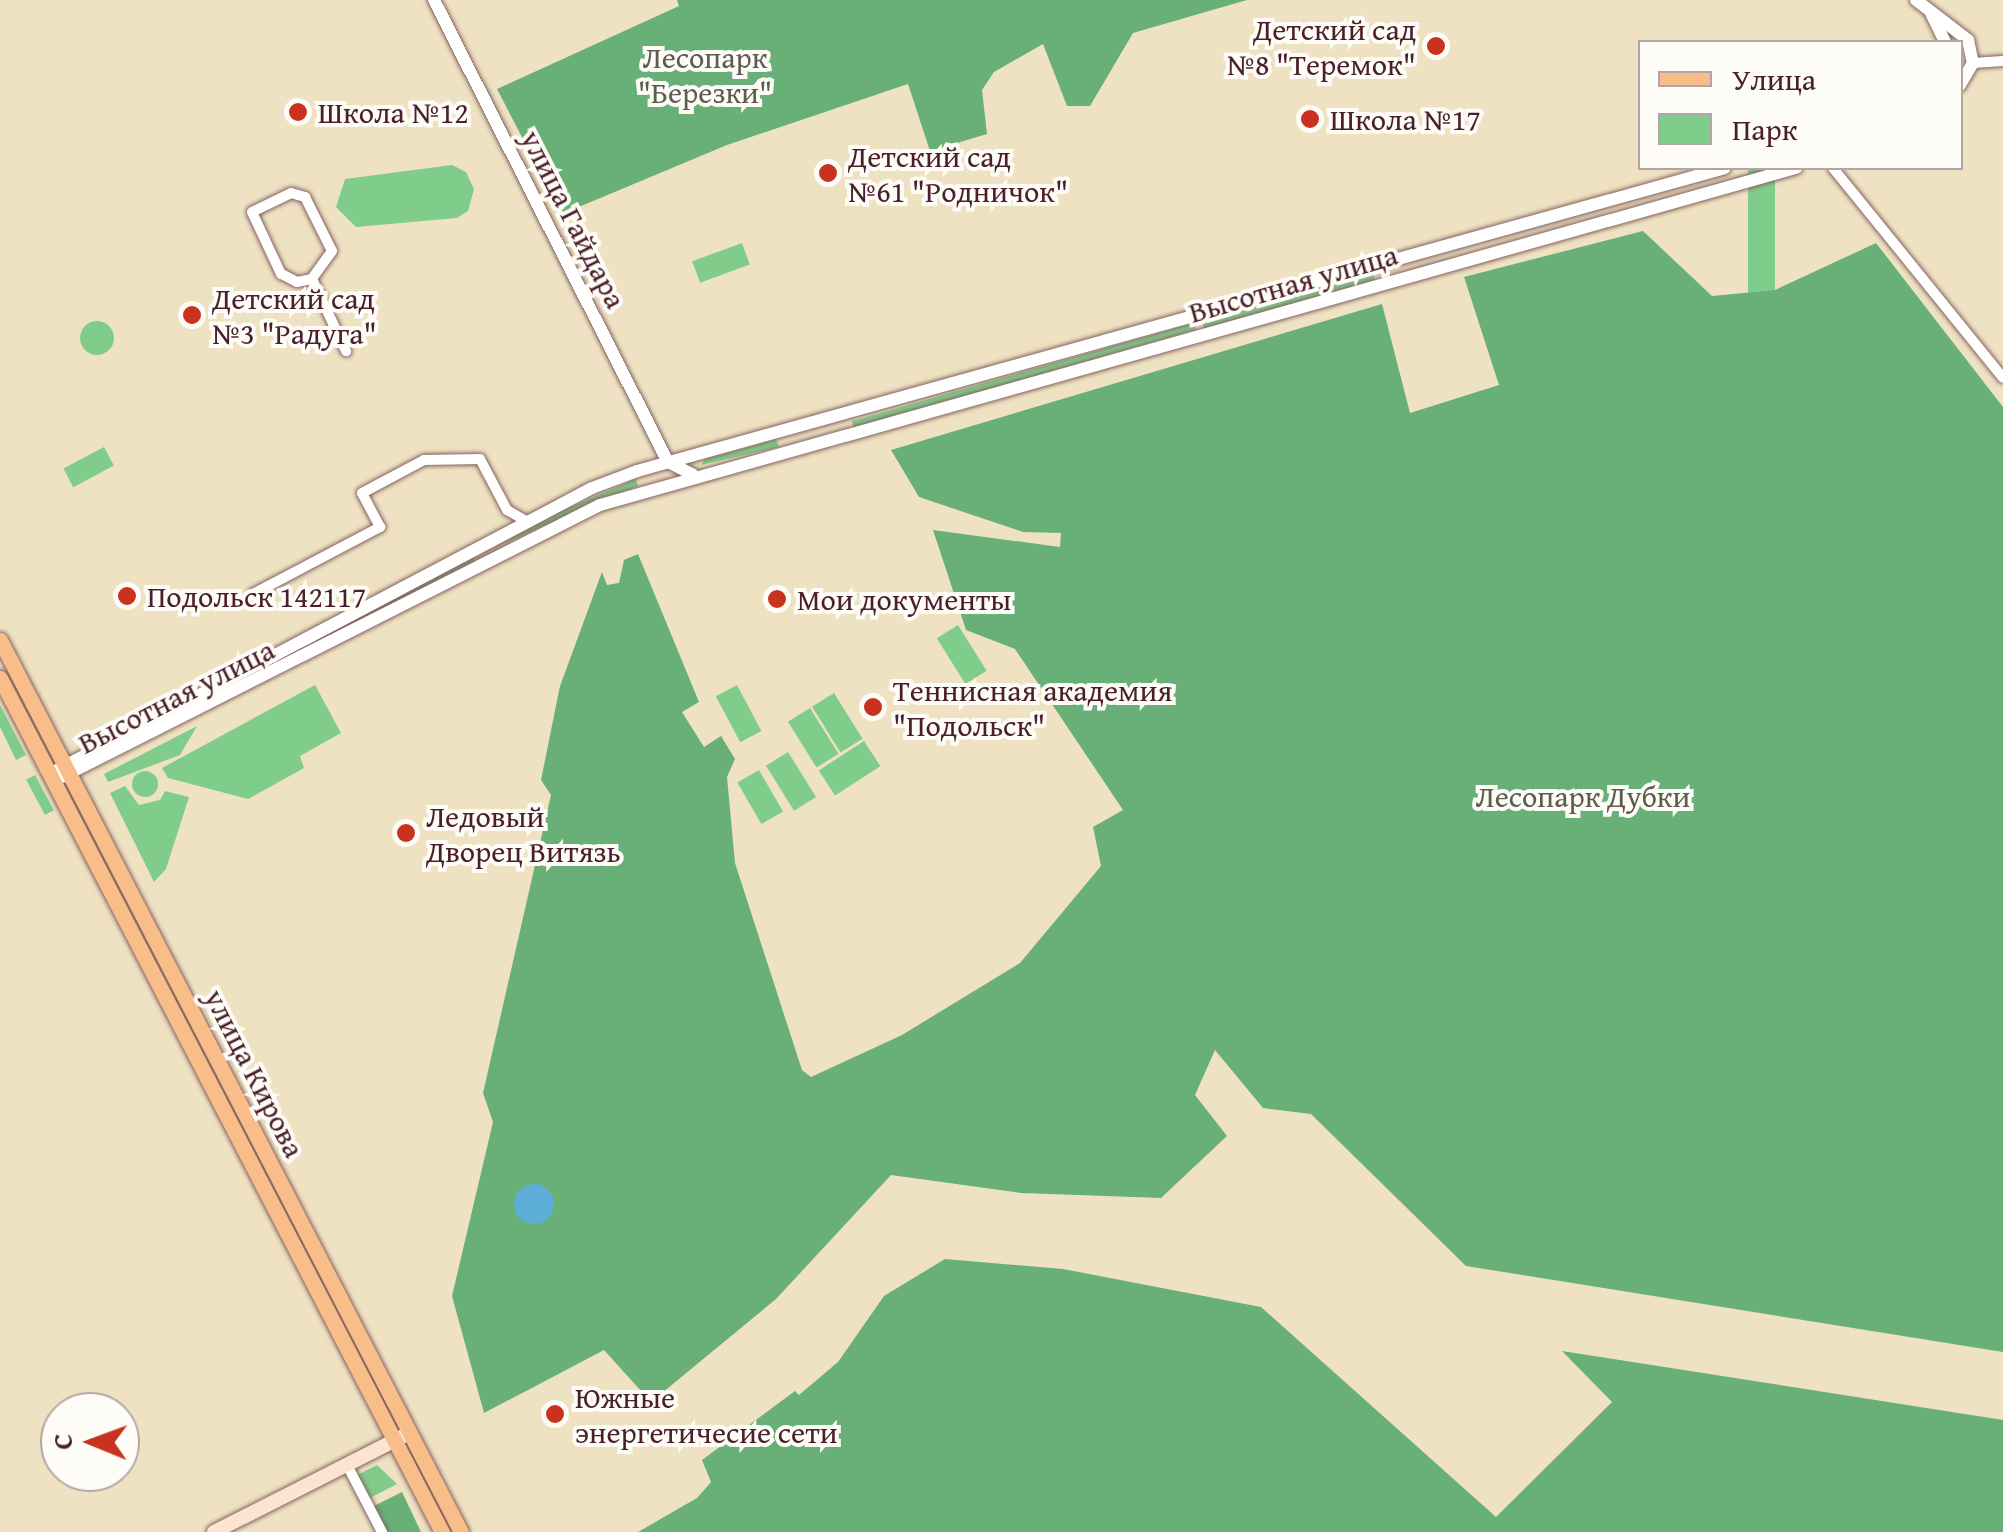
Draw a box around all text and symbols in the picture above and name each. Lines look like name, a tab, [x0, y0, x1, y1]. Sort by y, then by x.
place label: Детский сад №8 "Теремок"	[1227, 11, 1416, 82]
marker: Детский сад №8 "Теремок"	[1425, 35, 1447, 57]
park label: Лесопарк "Березки"	[638, 39, 772, 110]
legend	[1638, 40, 1963, 170]
text: Улица	[1732, 57, 1816, 101]
place label: Школа №12	[318, 94, 469, 130]
marker: Школа №12	[287, 101, 309, 123]
place label: Школа №17	[1330, 101, 1481, 137]
text: Парк	[1732, 107, 1798, 151]
marker: Школа №17	[1299, 108, 1321, 130]
street label: улица Гайдара	[514, 124, 634, 314]
place label: Детский сад №61 "Родничок"	[848, 138, 1068, 208]
marker: Детский сад №61 "Родничок"	[817, 162, 839, 184]
street label: Высотная улица	[1184, 236, 1402, 330]
place label: Детский сад №3 "Радуга"	[212, 280, 377, 350]
marker: Детский сад №3 "Радуга"	[181, 304, 203, 326]
place label: Подольск 142117	[147, 578, 366, 614]
place label: Мои документы	[797, 581, 1011, 617]
marker: Подольск 142117	[116, 585, 138, 607]
marker: Мои документы	[766, 588, 788, 610]
street label: Высотная улица	[72, 631, 280, 761]
place label: Теннисная академия "Подольск"	[893, 672, 1172, 742]
marker: Теннисная академия "Подольск"	[862, 696, 884, 718]
park label: Лесопарк Дубки	[1476, 778, 1690, 814]
place label: Ледовый Дворец Витязь	[426, 798, 621, 868]
marker: Ледовый Дворец Витязь	[395, 822, 417, 844]
street label: улица Кирова	[197, 983, 313, 1163]
place label: Южные энергетичесие сети	[575, 1379, 837, 1450]
north arrow	[40, 1392, 140, 1492]
marker: Южные энергетичесие сети	[544, 1403, 566, 1425]
text: С	[41, 1433, 82, 1450]

